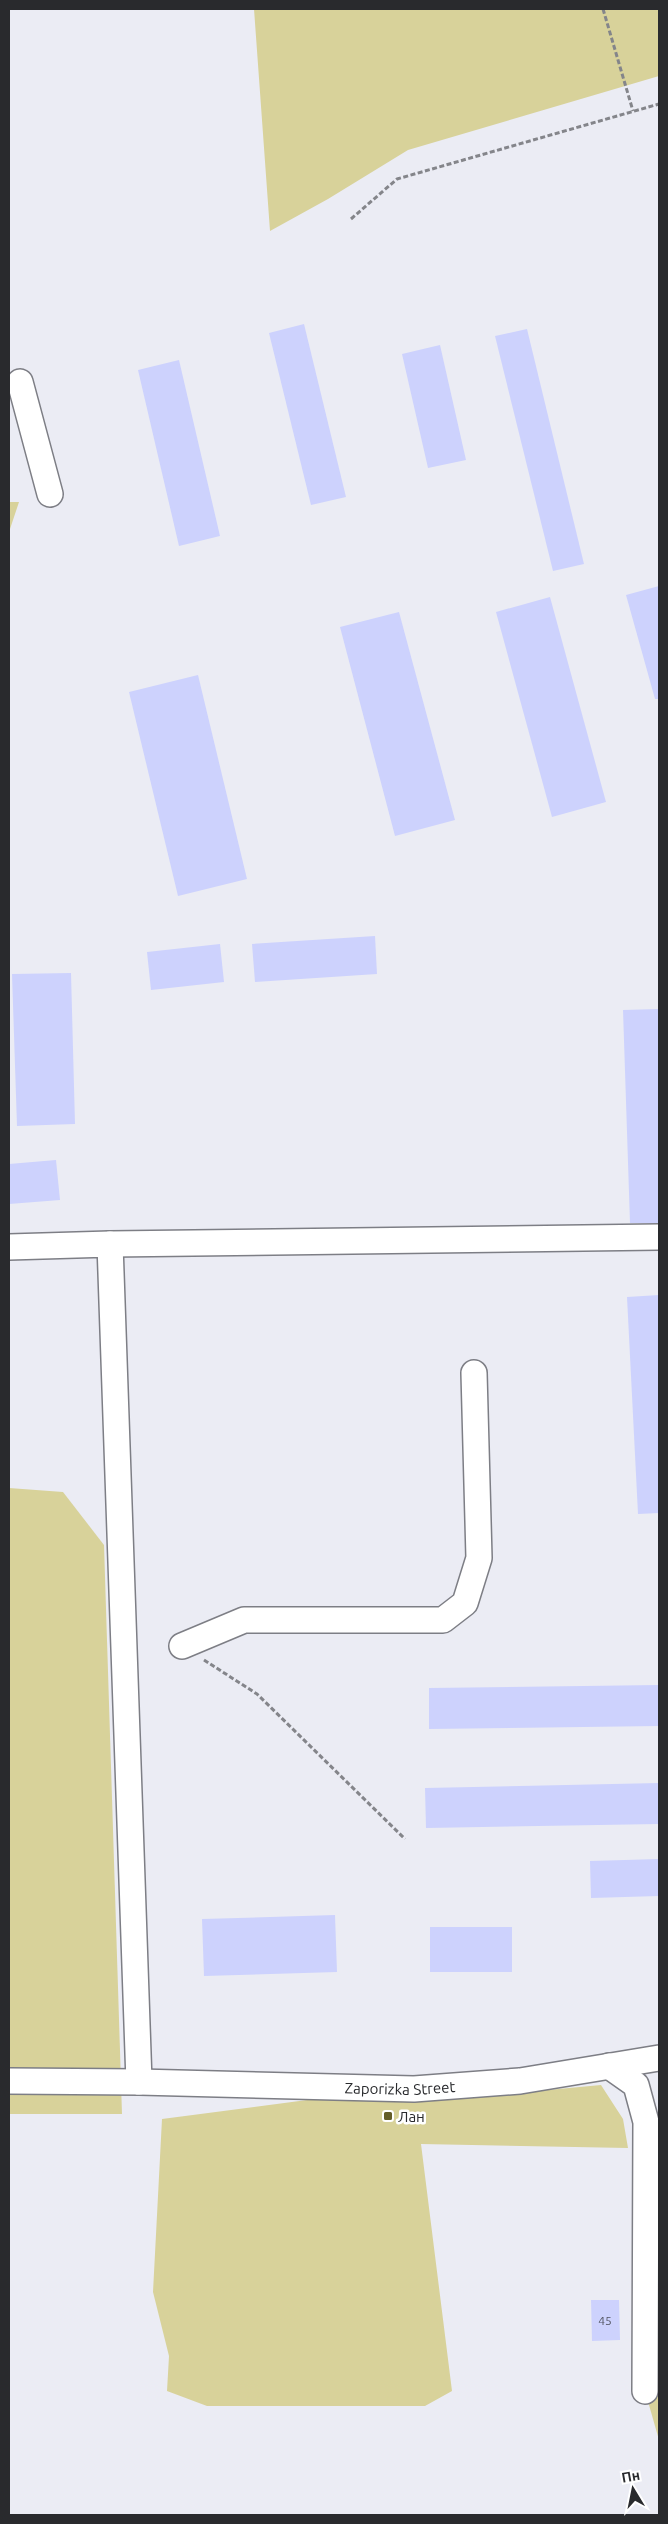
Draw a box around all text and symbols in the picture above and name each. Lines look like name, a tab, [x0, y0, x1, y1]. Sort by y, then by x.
street label: Zaporizka Street	[344, 2077, 456, 2098]
place label: Лан	[398, 2108, 425, 2125]
marker: Лан	[382, 2110, 394, 2122]
house number: 45	[598, 2314, 612, 2327]
north arrow	[608, 2464, 658, 2514]
text: Пн	[620, 2467, 641, 2486]

